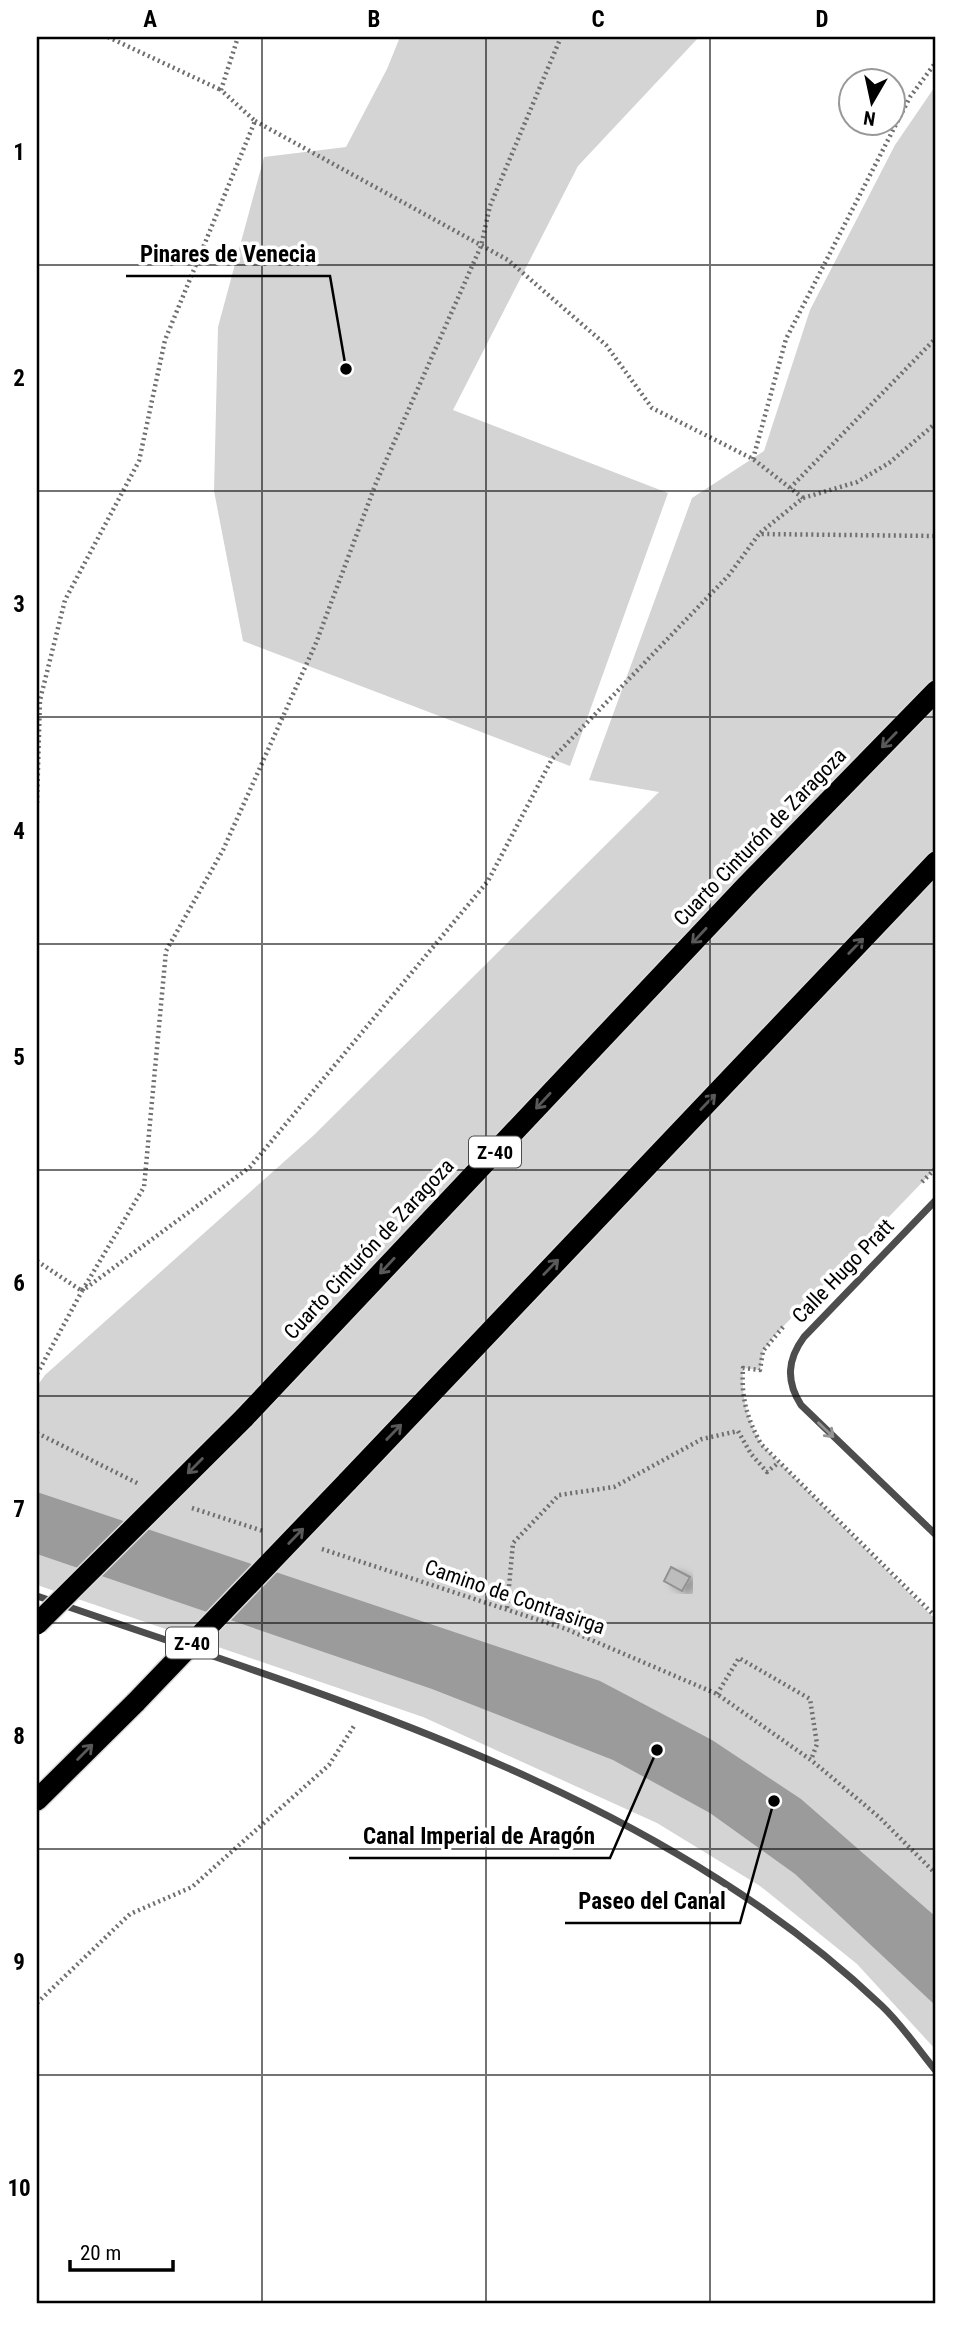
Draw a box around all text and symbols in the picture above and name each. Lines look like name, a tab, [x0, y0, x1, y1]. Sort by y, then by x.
text: A	[143, 6, 157, 33]
text: B	[368, 6, 380, 33]
text: C	[591, 6, 605, 33]
text: D	[816, 6, 829, 33]
north arrow	[836, 66, 906, 136]
text: N	[862, 106, 877, 131]
text: 1	[13, 139, 25, 166]
callout: Pinares de Venecia	[126, 232, 330, 276]
text: Pinares de Venecia	[140, 241, 316, 268]
text: 2	[13, 365, 25, 392]
text: 3	[13, 591, 25, 618]
one-way arrow	[880, 731, 897, 748]
street label: Cuarto Cinturón de Zaragoza	[669, 743, 851, 931]
text: 4	[13, 818, 25, 845]
one-way arrow	[691, 927, 707, 945]
one-way arrow	[848, 937, 865, 954]
text: 5	[13, 1044, 25, 1071]
one-way arrow	[534, 1092, 551, 1109]
one-way arrow	[699, 1094, 716, 1111]
road number: Z-40	[469, 1136, 521, 1168]
street label: Cuarto Cinturón de Zaragoza	[279, 1154, 459, 1344]
street label: Calle Hugo Pratt	[787, 1214, 899, 1328]
one-way arrow	[378, 1257, 395, 1274]
one-way arrow	[543, 1258, 559, 1276]
text: 6	[13, 1270, 25, 1297]
one-way arrow	[817, 1421, 834, 1438]
one-way arrow	[386, 1424, 403, 1441]
one-way arrow	[187, 1457, 204, 1474]
text: 7	[13, 1496, 25, 1523]
one-way arrow	[287, 1527, 304, 1544]
street label: Camino de Contrasirga	[422, 1555, 608, 1639]
road number: Z-40	[166, 1628, 218, 1658]
text: 8	[13, 1723, 25, 1750]
one-way arrow	[76, 1744, 93, 1761]
callout: Canal Imperial de Aragón	[349, 1814, 610, 1858]
text: Canal Imperial de Aragón	[363, 1823, 595, 1850]
callout: Paseo del Canal	[565, 1879, 740, 1923]
text: Paseo del Canal	[578, 1888, 726, 1915]
text: 9	[13, 1949, 25, 1976]
text: 10	[7, 2175, 31, 2202]
scale bar	[70, 2228, 173, 2272]
text: 20 m	[80, 2241, 121, 2265]

